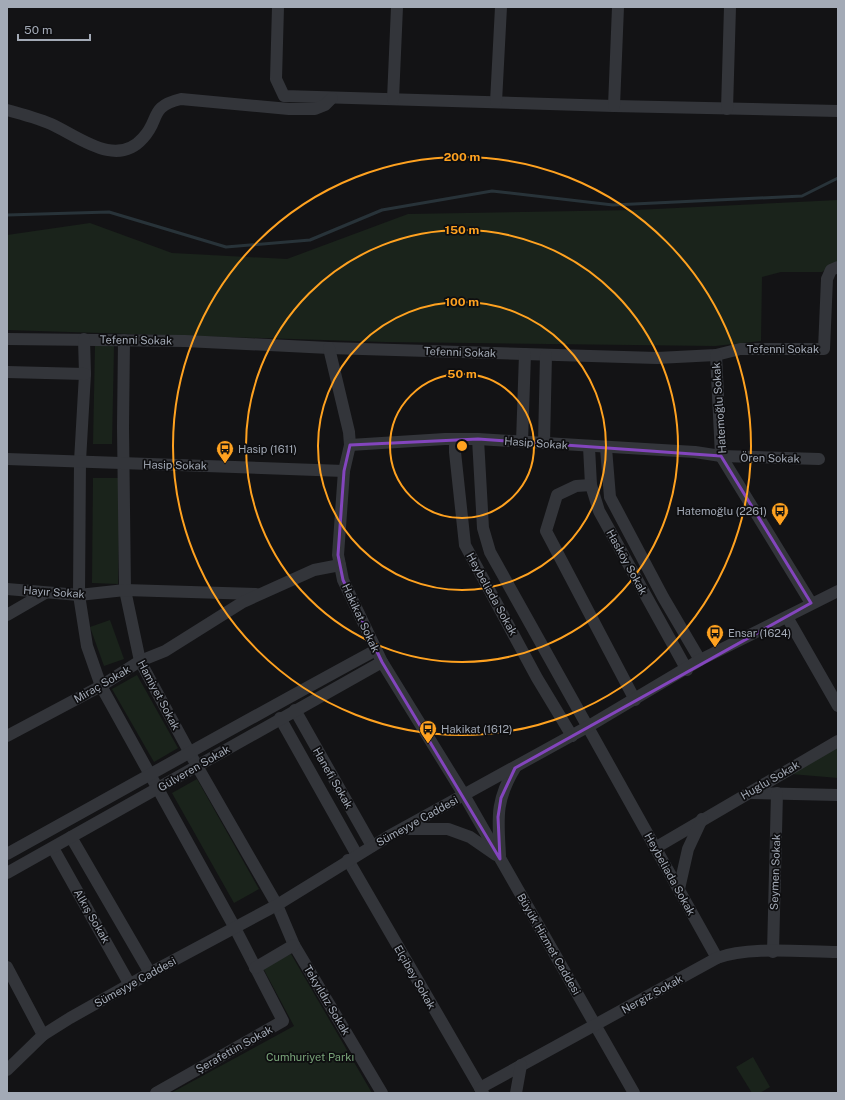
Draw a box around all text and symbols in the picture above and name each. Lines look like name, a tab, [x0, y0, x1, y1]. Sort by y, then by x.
scale bar	[18, 16, 90, 42]
text: 50 m	[24, 23, 52, 37]
text: 200 m	[444, 150, 480, 164]
text: 150 m	[445, 223, 479, 237]
text: 100 m	[445, 295, 479, 309]
street label: Tefenni Sokak	[100, 333, 172, 347]
street label: Tefenni Sokak	[747, 343, 819, 355]
street label: Tefenni Sokak	[424, 345, 496, 359]
street label: Hatemoğlu Sokak	[710, 362, 728, 454]
text: 50 m	[447, 367, 477, 381]
street label: Hasip Sokak	[504, 435, 568, 451]
bus stop icon: Hasip (1611)	[215, 439, 235, 464]
centre of rings	[455, 439, 469, 453]
place label: Hasip (1611)	[238, 443, 297, 455]
street label: Ören Sokak	[740, 450, 800, 465]
street label: Hasip Sokak	[143, 458, 207, 472]
bus stop icon: Hatemoğlu (2261)	[770, 501, 790, 526]
place label: Hatemoğlu (2261)	[676, 505, 767, 517]
street label: Hasköy Sokak	[604, 527, 650, 597]
street label: Heybeliada Sokak	[464, 551, 520, 637]
street label: Hakikat Sokak	[340, 582, 382, 654]
street label: Hayır Sokak	[23, 584, 85, 600]
bus stop icon: Ensar (1624)	[705, 623, 725, 648]
place label: Ensar (1624)	[728, 627, 791, 639]
street label: Hamiyet Sokak	[136, 658, 182, 732]
street label: Miraç Sokak	[72, 663, 133, 706]
bus stop icon: Hakikat (1612)	[418, 719, 438, 744]
place label: Hakikat (1612)	[441, 723, 512, 735]
street label: Gülveren Sokak	[156, 743, 232, 793]
street label: Hanefi Sokak	[311, 745, 355, 811]
street label: Huglu Sokak	[739, 758, 801, 802]
street label: Sümeyye Caddesi	[374, 794, 460, 848]
street label: Heybeliada Sokak	[642, 831, 698, 917]
street label: Seymen Sokak	[768, 834, 782, 910]
street label: Alkış Sokak	[71, 887, 112, 945]
street label: Büyük Hizmet Caddesi	[515, 891, 583, 997]
street label: Elçibey Sokak	[391, 943, 438, 1012]
street label: Sümeyye Caddesi	[92, 955, 178, 1009]
street label: Tekyıldız Sokak	[301, 963, 353, 1037]
street label: Nergiz Sokak	[619, 972, 685, 1016]
street label: Şerafettin Sokak	[194, 1023, 275, 1076]
park label: Cumhuriyet Parkı	[266, 1051, 354, 1063]

